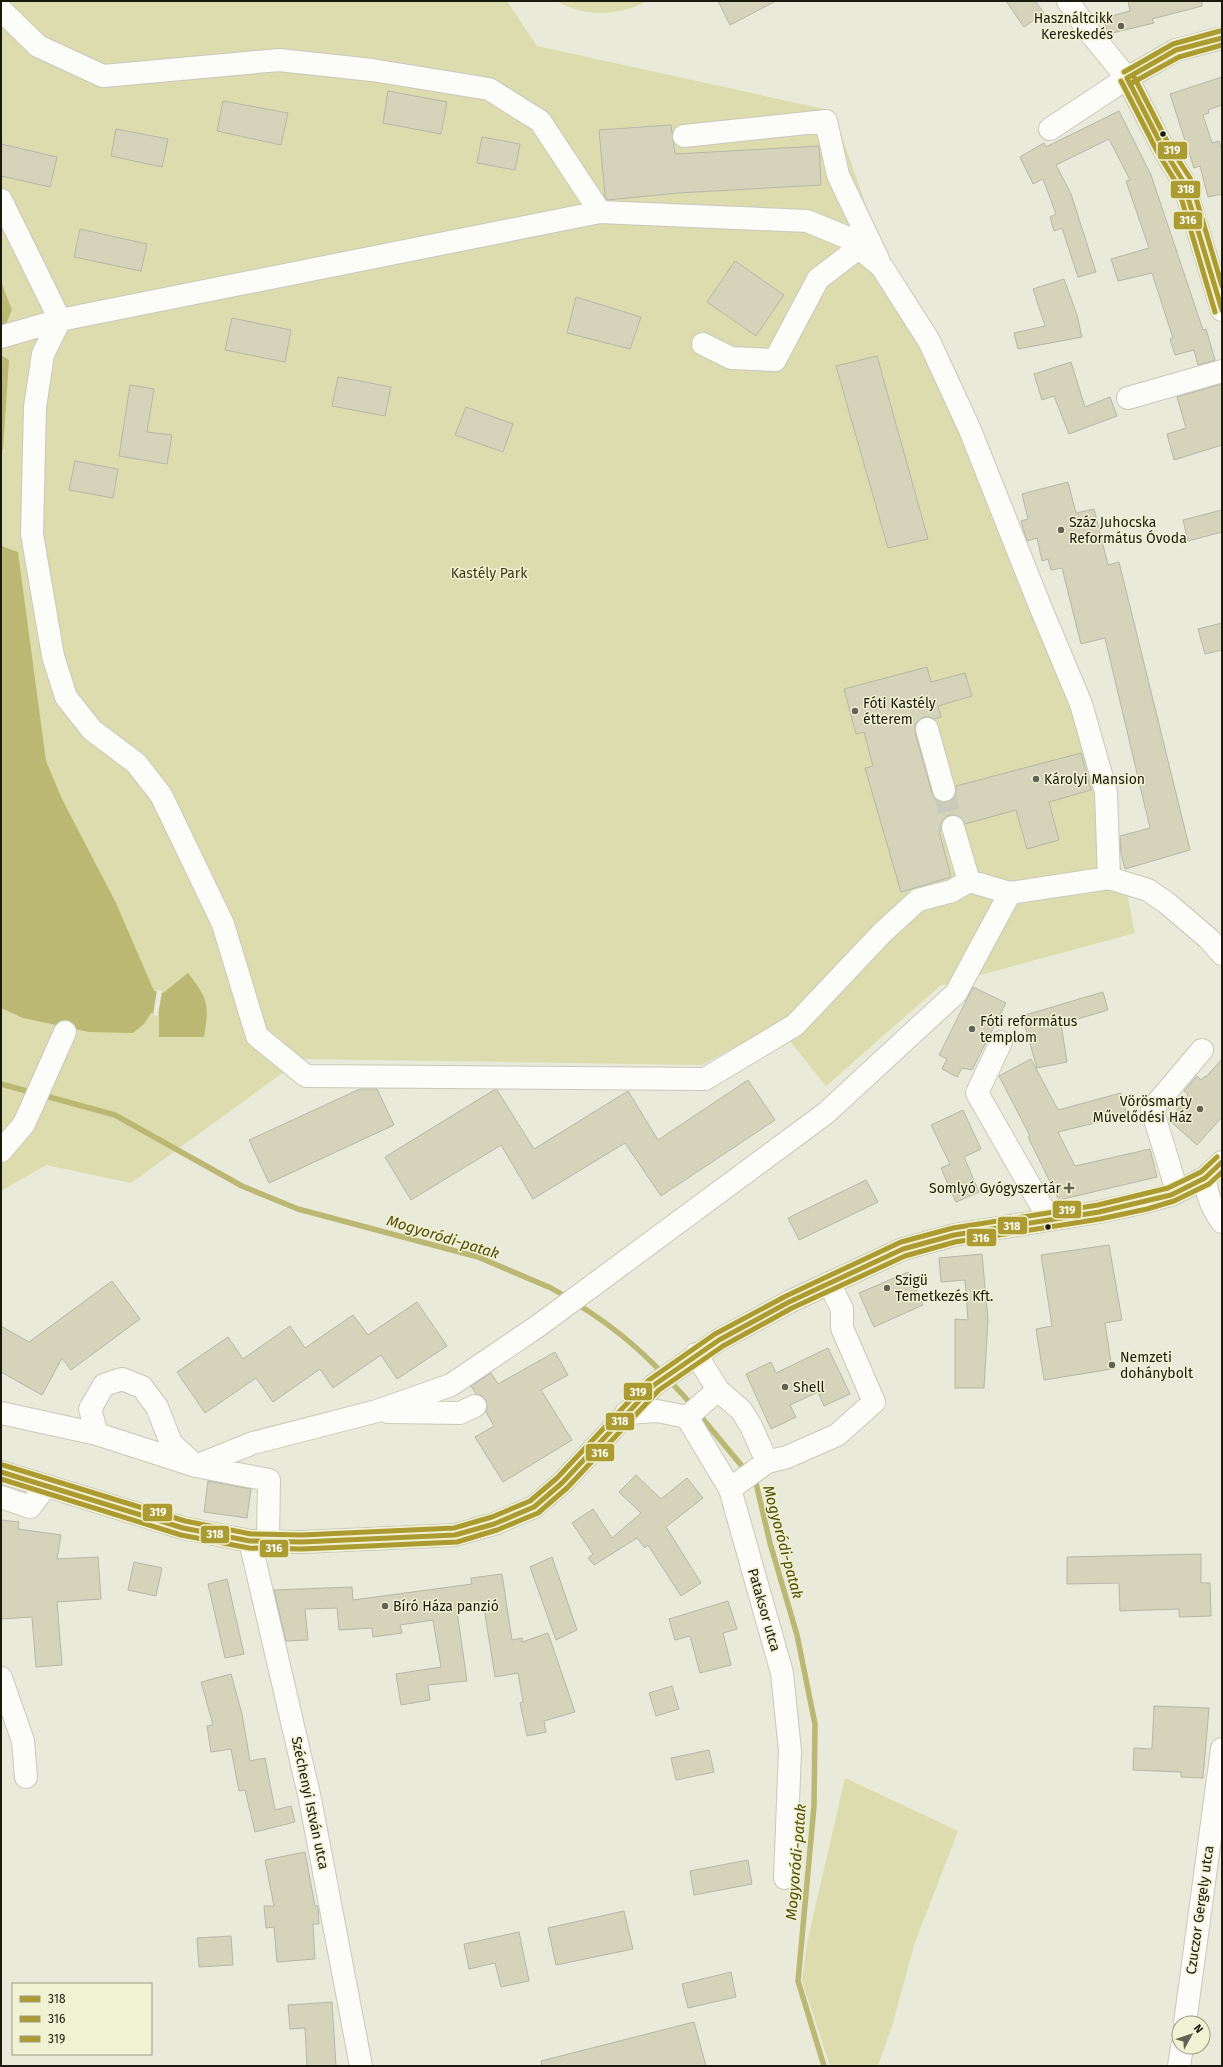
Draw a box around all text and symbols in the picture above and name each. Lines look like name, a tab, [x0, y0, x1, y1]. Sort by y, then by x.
place label: Használtcikk Kereskedés	[1034, 10, 1114, 43]
marker: Használtcikk Kereskedés	[1116, 21, 1126, 31]
unlabelled marker	[1158, 129, 1168, 139]
line badge: 319	[1157, 141, 1188, 160]
text: 319	[1163, 144, 1180, 157]
line badge: 318	[1170, 180, 1201, 199]
text: 318	[1177, 183, 1195, 196]
line badge: 316	[1173, 211, 1203, 230]
text: 316	[1179, 214, 1196, 227]
place label: Száz Juhocska Református Óvoda	[1069, 514, 1187, 547]
marker: Száz Juhocska Református Óvoda	[1056, 525, 1066, 535]
park label: Kastély Park	[451, 565, 528, 582]
place label: Fóti Kastély étterem	[863, 695, 936, 728]
marker: Fóti Kastély étterem	[850, 706, 860, 716]
place label: Károlyi Mansion	[1044, 771, 1145, 788]
marker: Károlyi Mansion	[1031, 774, 1041, 784]
place label: Fóti református templom	[980, 1013, 1078, 1046]
marker: Fóti református templom	[967, 1024, 977, 1034]
place label: Vörösmarty Művelődési Ház	[1093, 1093, 1192, 1126]
marker: Vörösmarty Művelődési Ház	[1195, 1104, 1205, 1114]
place label: Somlyó Gyógyszertár	[929, 1180, 1062, 1197]
marker: Somlyó Gyógyszertár	[1064, 1183, 1074, 1193]
line badge: 319	[1052, 1200, 1082, 1219]
text: 319	[1058, 1204, 1075, 1217]
water label: Mogyoródi-patak	[385, 1211, 501, 1263]
line badge: 318	[997, 1216, 1028, 1235]
text: 318	[1003, 1220, 1021, 1233]
unlabelled marker	[1043, 1222, 1053, 1232]
line badge: 316	[966, 1228, 997, 1247]
text: 316	[972, 1232, 989, 1245]
place label: Szigü Temetkezés Kft.	[895, 1272, 993, 1305]
marker: Szigü Temetkezés Kft.	[882, 1283, 892, 1293]
place label: Nemzeti dohánybolt	[1120, 1349, 1194, 1382]
marker: Nemzeti dohánybolt	[1107, 1360, 1117, 1370]
place label: Shell	[793, 1379, 825, 1396]
line badge: 319	[623, 1382, 653, 1401]
marker: Shell	[780, 1382, 790, 1392]
text: 319	[629, 1386, 646, 1399]
line badge: 318	[605, 1412, 635, 1431]
text: 318	[611, 1415, 629, 1428]
line badge: 316	[585, 1443, 615, 1462]
text: 316	[591, 1447, 608, 1460]
water label: Mogyoródi-patak	[759, 1483, 807, 1601]
line badge: 319	[142, 1503, 173, 1522]
text: 319	[149, 1506, 166, 1519]
line badge: 318	[200, 1525, 230, 1544]
text: 318	[206, 1528, 224, 1541]
line badge: 316	[259, 1539, 289, 1558]
text: 316	[265, 1542, 282, 1555]
street label: Pataksor utca	[744, 1566, 784, 1654]
place label: Bíró Háza panzió	[393, 1598, 499, 1615]
marker: Bíró Háza panzió	[380, 1601, 390, 1611]
street label: Széchenyi István utca	[288, 1735, 332, 1871]
water label: Mogyoródi-patak	[782, 1803, 810, 1921]
street label: Czuczor Gergely utca	[1183, 1844, 1217, 1976]
legend	[12, 1983, 152, 2055]
text: 318	[48, 1992, 66, 2006]
text: 316	[48, 2012, 65, 2026]
north arrow	[1171, 2015, 1211, 2055]
text: N	[1191, 2022, 1206, 2036]
text: 319	[48, 2032, 65, 2046]

